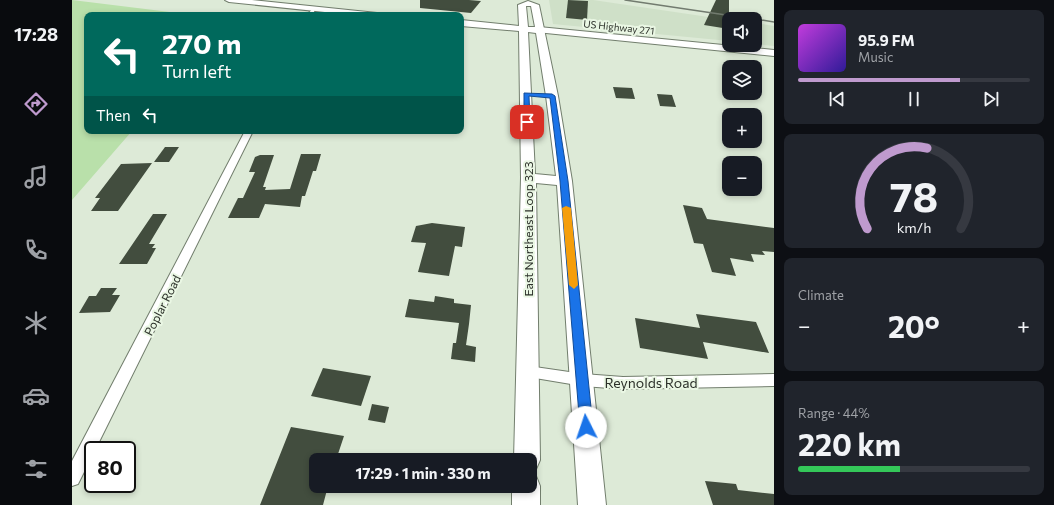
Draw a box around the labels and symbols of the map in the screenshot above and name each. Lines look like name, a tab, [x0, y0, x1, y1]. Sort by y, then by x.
street label: US Highway 271	[583, 17, 655, 37]
pin	[510, 105, 544, 139]
street label: East Northeast Loop 323	[521, 161, 535, 297]
street label: Poplar Road	[141, 272, 183, 338]
street label: Reynolds Road	[604, 374, 698, 391]
position arrow	[565, 406, 607, 448]
speed limit sign: 80	[84, 441, 136, 493]

